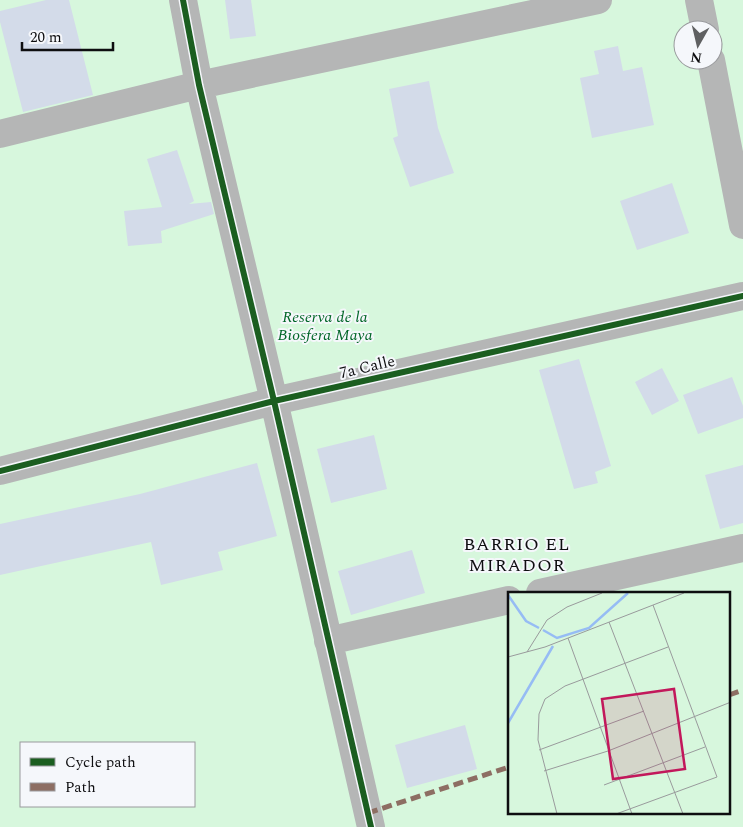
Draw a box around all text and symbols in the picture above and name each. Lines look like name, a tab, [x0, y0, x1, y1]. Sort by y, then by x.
scale bar	[22, 20, 114, 52]
north arrow	[673, 20, 723, 70]
text: 20 m	[30, 26, 62, 49]
text: N	[689, 46, 703, 69]
park label: Reserva de la Biosfera Maya	[277, 305, 373, 347]
street label: 7a Calle	[337, 349, 397, 385]
district label: BARRIO EL MIRADOR	[464, 531, 570, 579]
inset map	[508, 592, 730, 814]
legend	[20, 742, 195, 807]
text: Cycle path	[65, 751, 136, 774]
text: Path	[65, 776, 96, 799]

